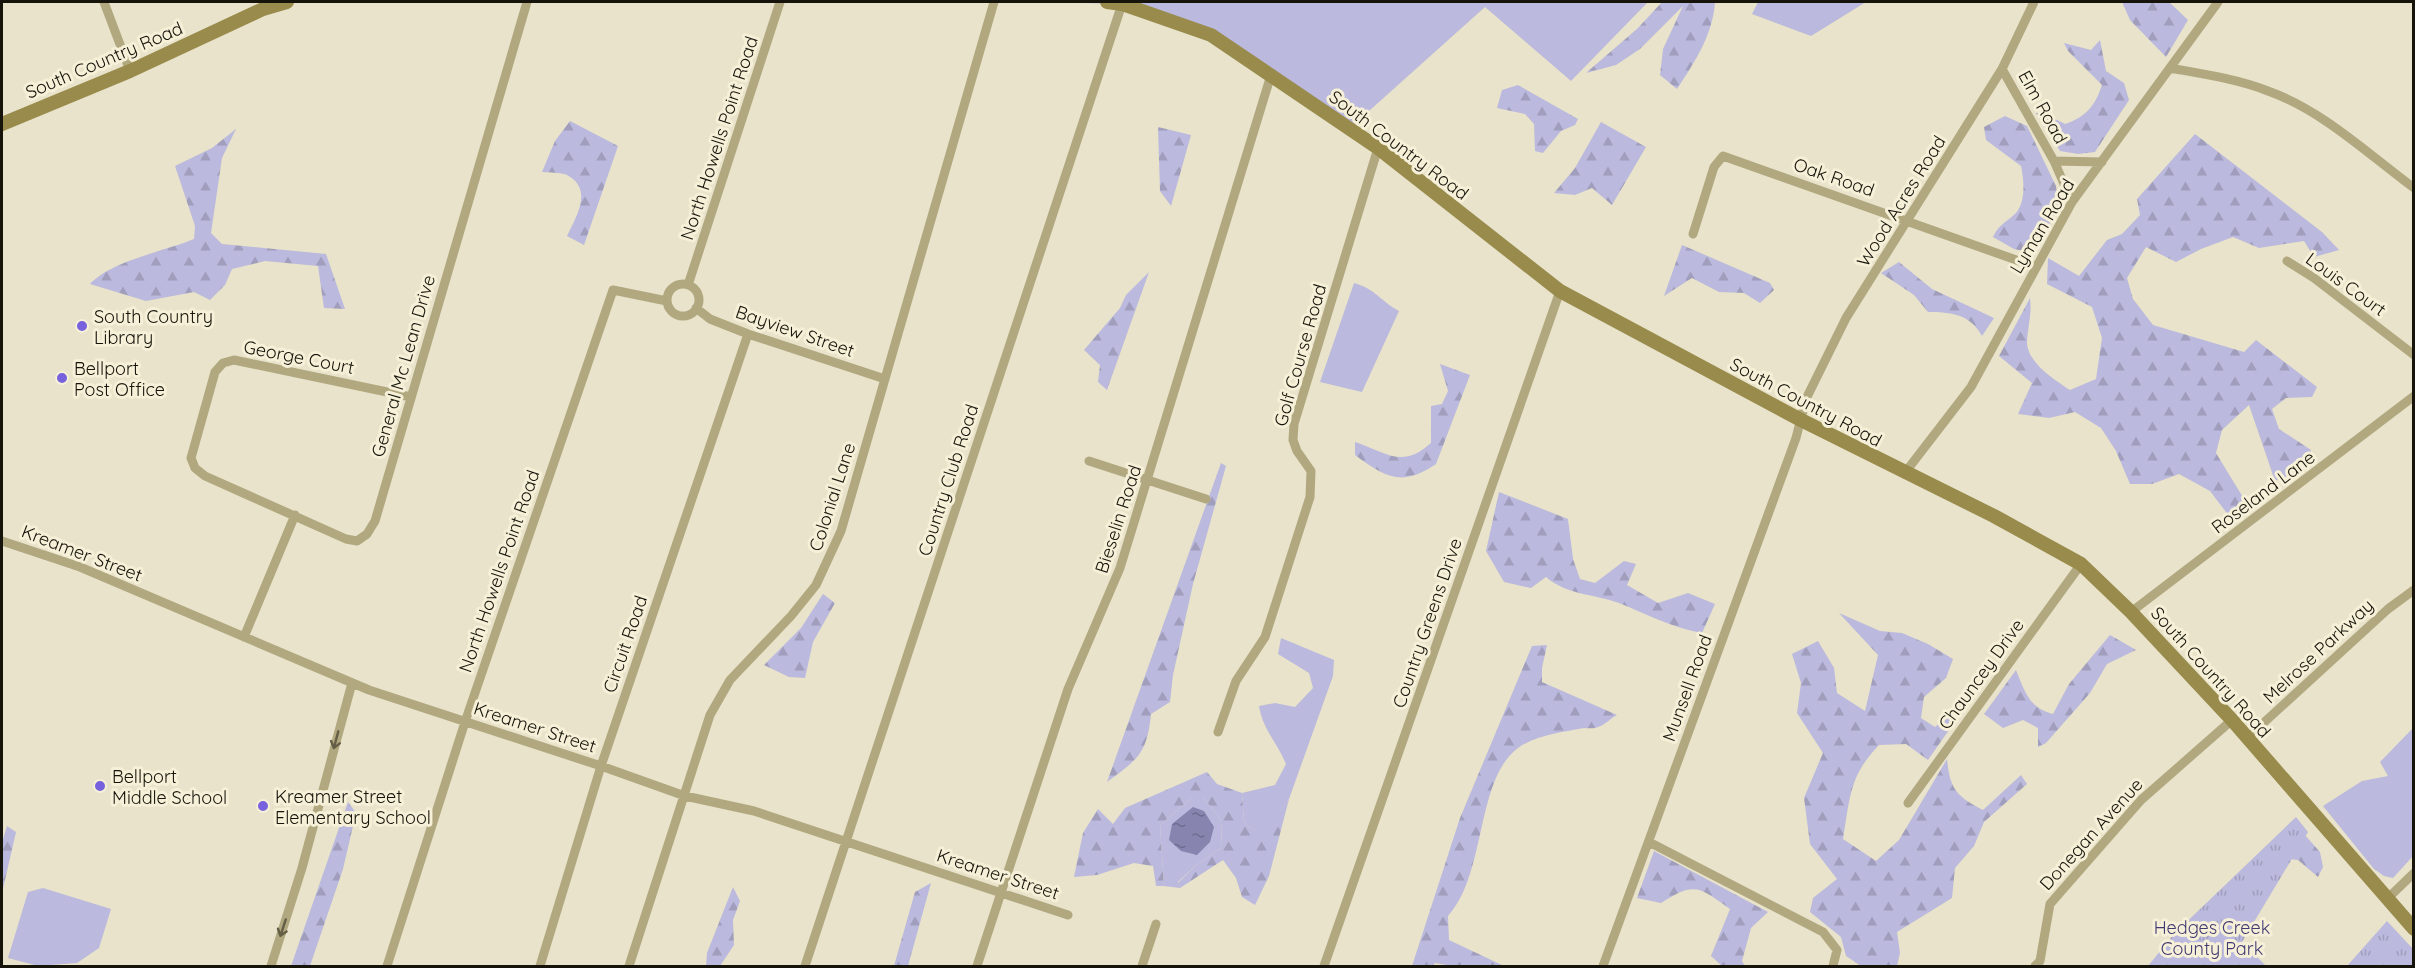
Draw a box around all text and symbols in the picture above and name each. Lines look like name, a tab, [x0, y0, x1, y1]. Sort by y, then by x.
street label: South Country Road	[22, 16, 186, 104]
street label: North Howells Point Road	[675, 33, 763, 243]
street label: Elm Road	[2013, 66, 2073, 148]
street label: South Country Road	[1325, 85, 1473, 205]
street label: Wood Acres Road	[1851, 131, 1951, 271]
street label: Oak Road	[1791, 152, 1877, 202]
street label: Lyman Road	[2005, 174, 2079, 278]
street label: Louis Court	[2301, 247, 2391, 321]
street label: General Mc Lean Drive	[366, 272, 440, 460]
street label: Golf Course Road	[1269, 281, 1331, 429]
street label: Bayview Street	[733, 300, 857, 362]
place label: South Country Library	[94, 305, 213, 349]
marker: South Country Library	[75, 319, 89, 333]
street label: George Court	[242, 335, 356, 379]
street label: South Country Road	[1726, 352, 1886, 452]
place label: Bellport Post Office	[74, 357, 165, 401]
marker: Bellport Post Office	[55, 371, 69, 385]
street label: Country Club Road	[913, 401, 983, 559]
street label: Colonial Lane	[804, 440, 860, 554]
street label: Roseland Lane	[2207, 446, 2319, 538]
street label: Bieselin Road	[1090, 462, 1146, 576]
street label: North Howells Point Road	[454, 467, 544, 675]
street label: Kreamer Street	[18, 519, 146, 587]
street label: Country Greens Drive	[1387, 535, 1467, 711]
street label: Circuit Road	[598, 592, 652, 696]
street label: Melrose Parkway	[2258, 594, 2378, 708]
street label: South Country Road	[2146, 602, 2276, 742]
street label: Chauncey Drive	[1933, 614, 2029, 734]
street label: Munsell Road	[1657, 631, 1717, 745]
street label: Kreamer Street	[471, 696, 599, 758]
one-way arrow	[330, 730, 342, 749]
place label: Bellport Middle School	[112, 765, 227, 809]
street label: Donegan Avenue	[2034, 773, 2148, 895]
marker: Bellport Middle School	[93, 779, 107, 793]
place label: Kreamer Street Elementary School	[275, 785, 431, 829]
marker: Kreamer Street Elementary School	[256, 799, 270, 813]
street label: Kreamer Street	[934, 843, 1062, 905]
park label: Hedges Creek County Park	[2154, 916, 2270, 960]
one-way arrow	[277, 918, 288, 937]

